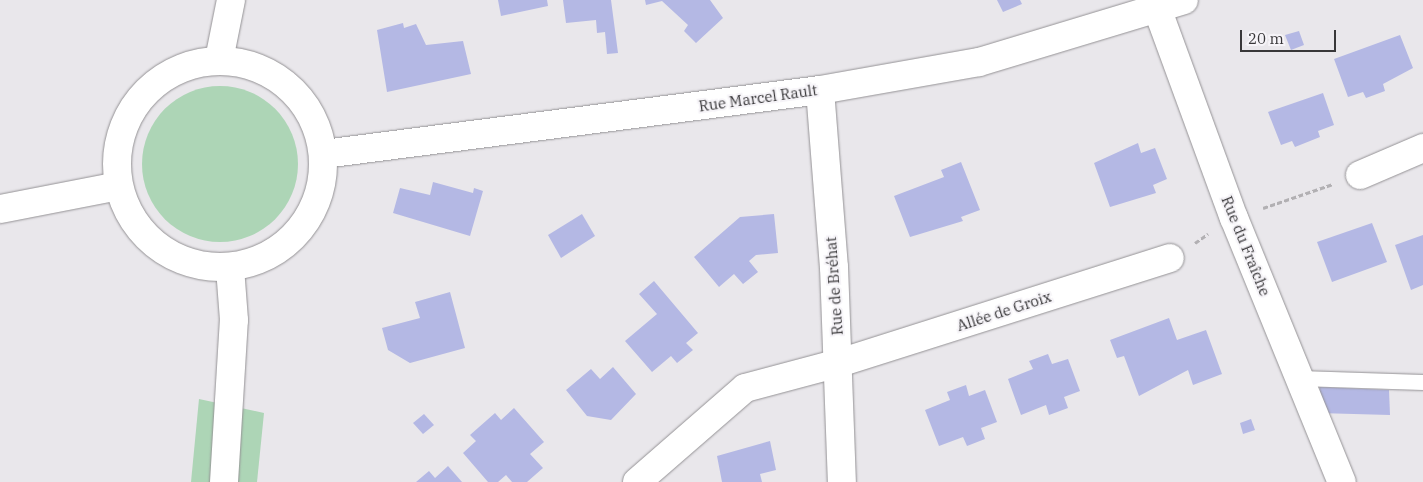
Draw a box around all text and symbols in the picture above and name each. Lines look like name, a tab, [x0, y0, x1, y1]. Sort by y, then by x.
scale bar	[1243, 20, 1339, 52]
text: 20 m	[1248, 29, 1284, 48]
street label: Rue Marcel Rault	[698, 81, 818, 115]
street label: Rue du Fraîche	[1218, 193, 1274, 299]
street label: Rue de Bréhat	[822, 236, 846, 336]
street label: Allée de Groix	[954, 287, 1054, 335]

